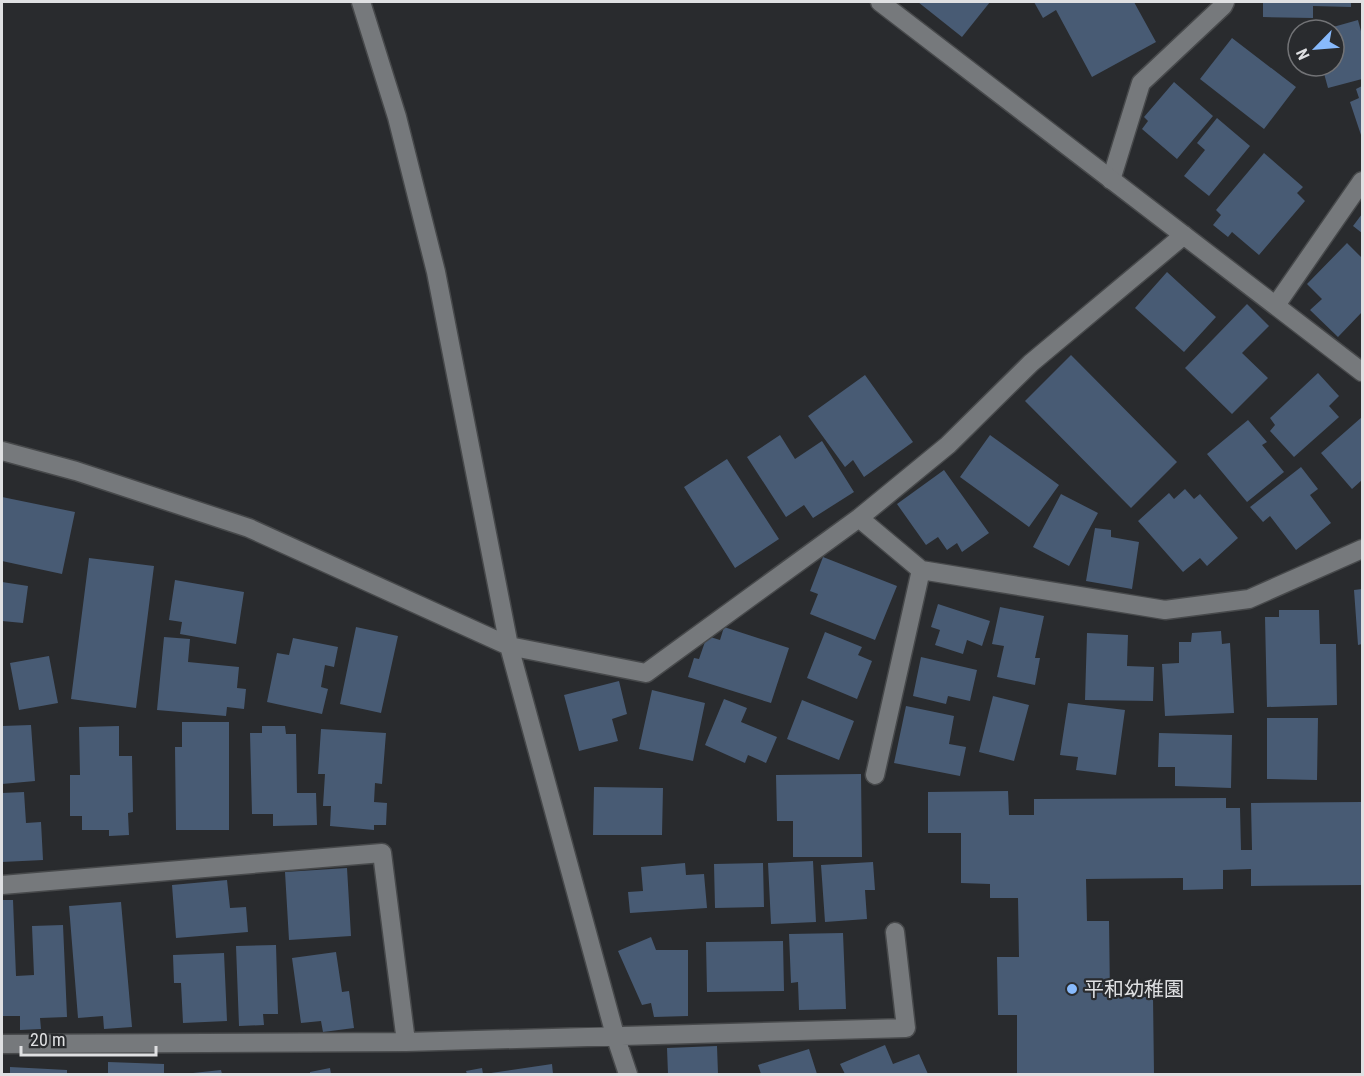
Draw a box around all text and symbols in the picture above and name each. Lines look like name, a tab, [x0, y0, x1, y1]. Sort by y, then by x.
north arrow	[1286, 18, 1346, 78]
text: N	[1292, 46, 1314, 63]
place label: 平和幼稚園	[1084, 977, 1184, 1001]
marker: 平和幼稚園	[1065, 982, 1079, 996]
scale bar	[21, 1019, 156, 1057]
text: 20 m	[30, 1029, 65, 1050]

